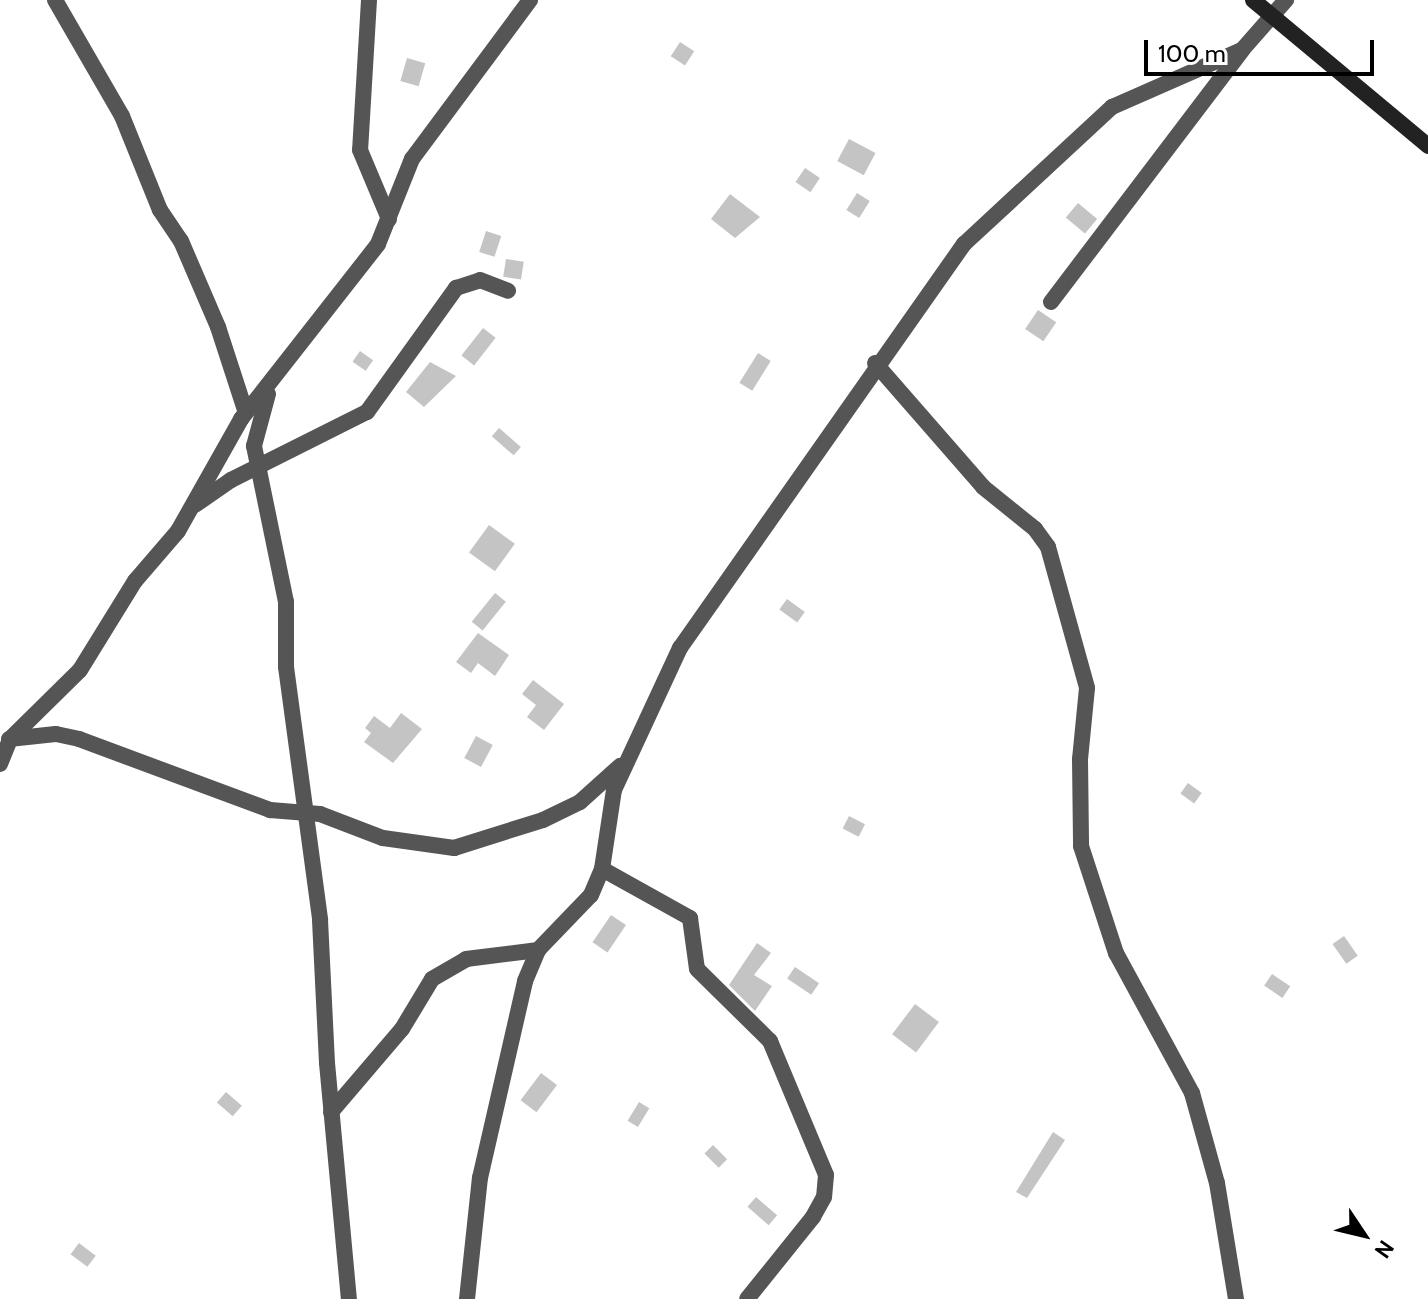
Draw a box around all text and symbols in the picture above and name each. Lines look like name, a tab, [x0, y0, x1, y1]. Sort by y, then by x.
scale bar	[1148, 24, 1378, 74]
text: 100 m	[1158, 39, 1226, 68]
north arrow	[1324, 1195, 1404, 1275]
text: N	[1369, 1235, 1400, 1263]

